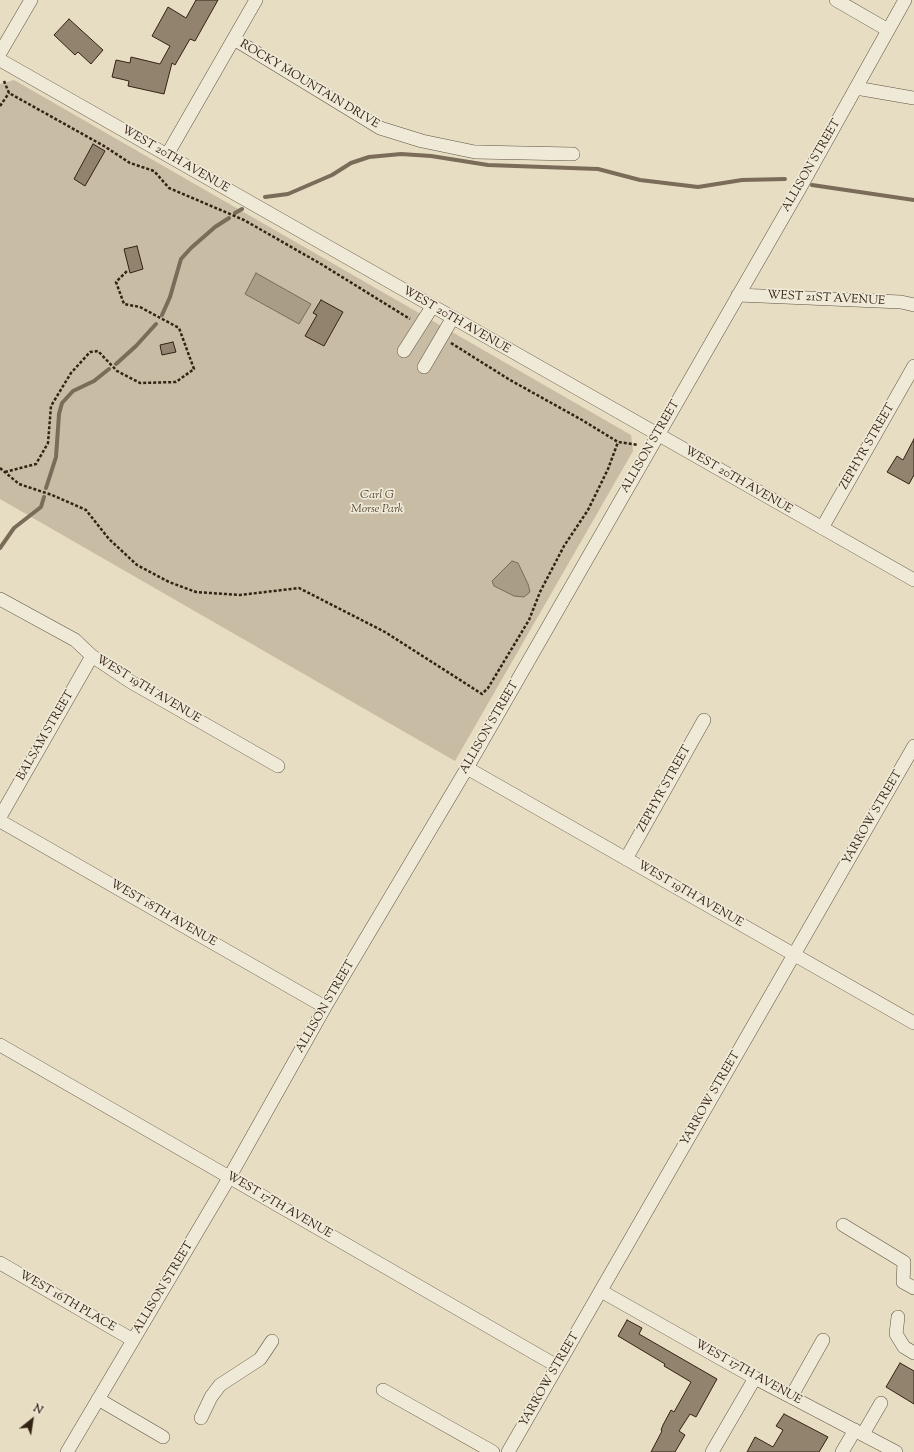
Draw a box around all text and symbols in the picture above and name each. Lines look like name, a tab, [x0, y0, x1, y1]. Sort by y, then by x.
street label: ROCKY MOUNTAIN DRIVE	[237, 38, 381, 132]
street label: ALLISON STREET	[780, 117, 844, 215]
street label: WEST 20TH AVENUE	[119, 123, 231, 197]
street label: WEST 20TH AVENUE	[400, 284, 512, 358]
street label: WEST 21ST AVENUE	[767, 289, 885, 309]
street label: ALLISON STREET	[619, 398, 683, 496]
street label: ZEPHYR STREET	[837, 401, 899, 493]
street label: WEST 20TH AVENUE	[682, 444, 794, 518]
park label: Carl G Morse Park	[351, 489, 403, 517]
street label: WEST 19TH AVENUE	[93, 653, 203, 727]
street label: ALLISON STREET	[458, 679, 522, 777]
street label: BALSAM STREET	[14, 688, 78, 784]
street label: ZEPHYR STREET	[635, 743, 695, 835]
street label: YARROW STREET	[840, 768, 906, 868]
street label: WEST 19TH AVENUE	[635, 859, 745, 931]
street label: WEST 18TH AVENUE	[107, 878, 219, 950]
street label: ALLISON STREET	[294, 958, 358, 1056]
street label: YARROW STREET	[678, 1049, 744, 1149]
street label: WEST 17TH AVENUE	[224, 1170, 334, 1242]
street label: ALLISON STREET	[131, 1239, 197, 1337]
street label: WEST 16TH PLACE	[16, 1268, 118, 1336]
street label: YARROW STREET	[517, 1330, 583, 1430]
street label: WEST 17TH AVENUE	[692, 1338, 804, 1408]
north arrow	[12, 1400, 52, 1440]
text: N	[30, 1400, 46, 1419]

